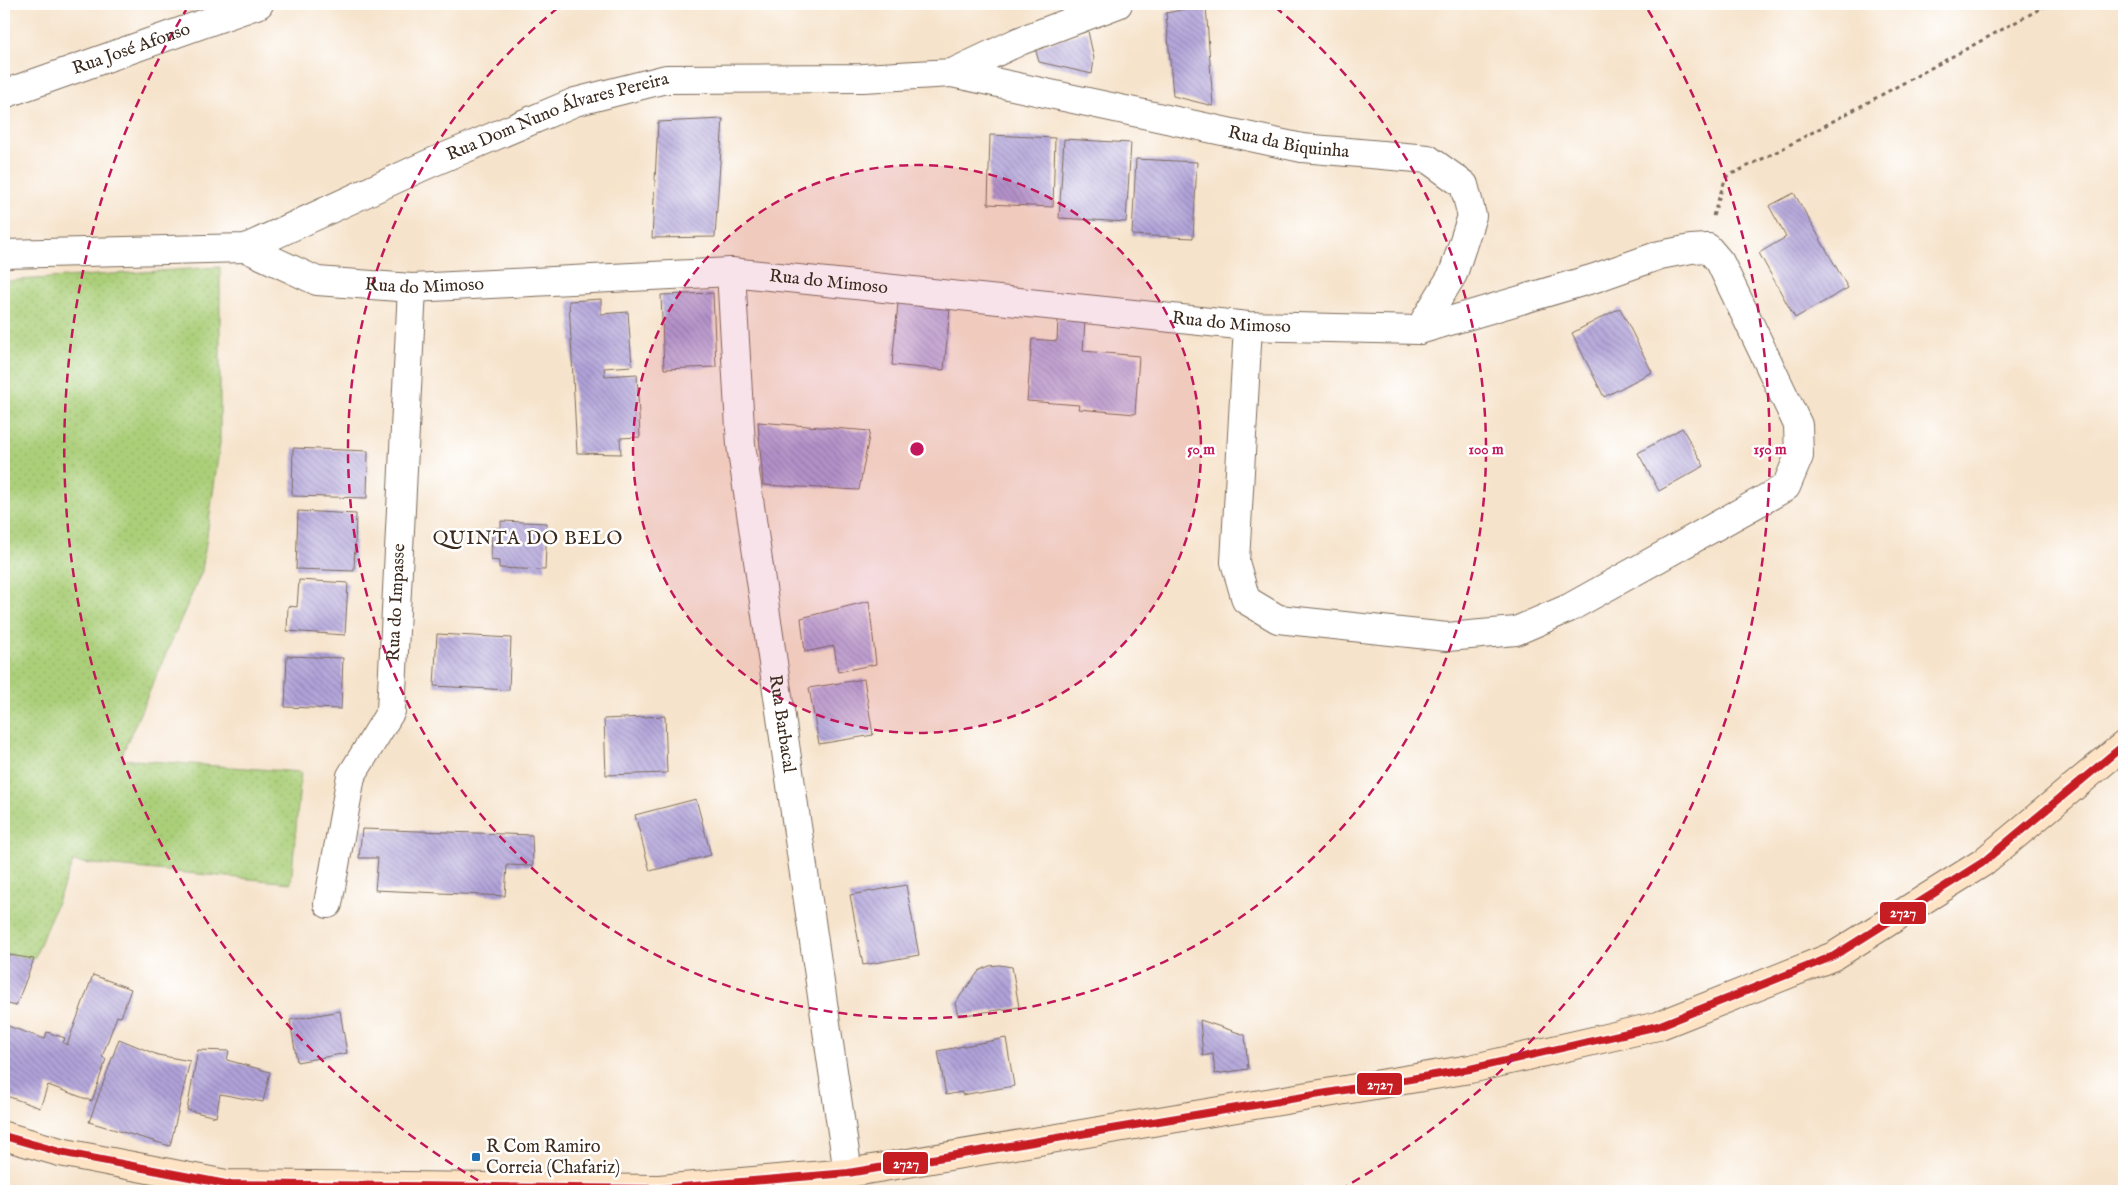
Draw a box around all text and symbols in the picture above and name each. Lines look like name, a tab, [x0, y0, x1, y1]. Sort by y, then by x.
street label: Rua José Afonso	[69, 18, 194, 80]
street label: Rua Dom Nuno Álvares Pereira	[443, 67, 671, 166]
street label: Rua da Biquinha	[1226, 121, 1350, 164]
street label: Rua do Mimoso	[768, 265, 889, 300]
street label: Rua do Mimoso	[364, 273, 485, 300]
street label: Rua do Mimoso	[1171, 307, 1291, 339]
centre of rings	[908, 440, 926, 458]
text: 50 m	[1187, 440, 1215, 459]
text: 100 m	[1468, 440, 1504, 459]
text: 150 m	[1753, 440, 1787, 459]
district label: QUINTA DO BELO	[433, 527, 623, 551]
street label: Rua do Impasse	[382, 543, 411, 662]
street label: Rua Barbacal	[763, 673, 801, 774]
line badge: 2727	[1879, 901, 1927, 925]
text: 2727	[1890, 904, 1916, 922]
line badge: 2727	[1356, 1072, 1403, 1096]
text: 2727	[1367, 1076, 1393, 1094]
place label: R Com Ramiro Correia (Chafariz)	[486, 1136, 620, 1180]
marker: R Com Ramiro Correia (Chafariz)	[470, 1151, 482, 1163]
line badge: 2727	[882, 1151, 929, 1175]
text: 2727	[893, 1155, 919, 1173]

